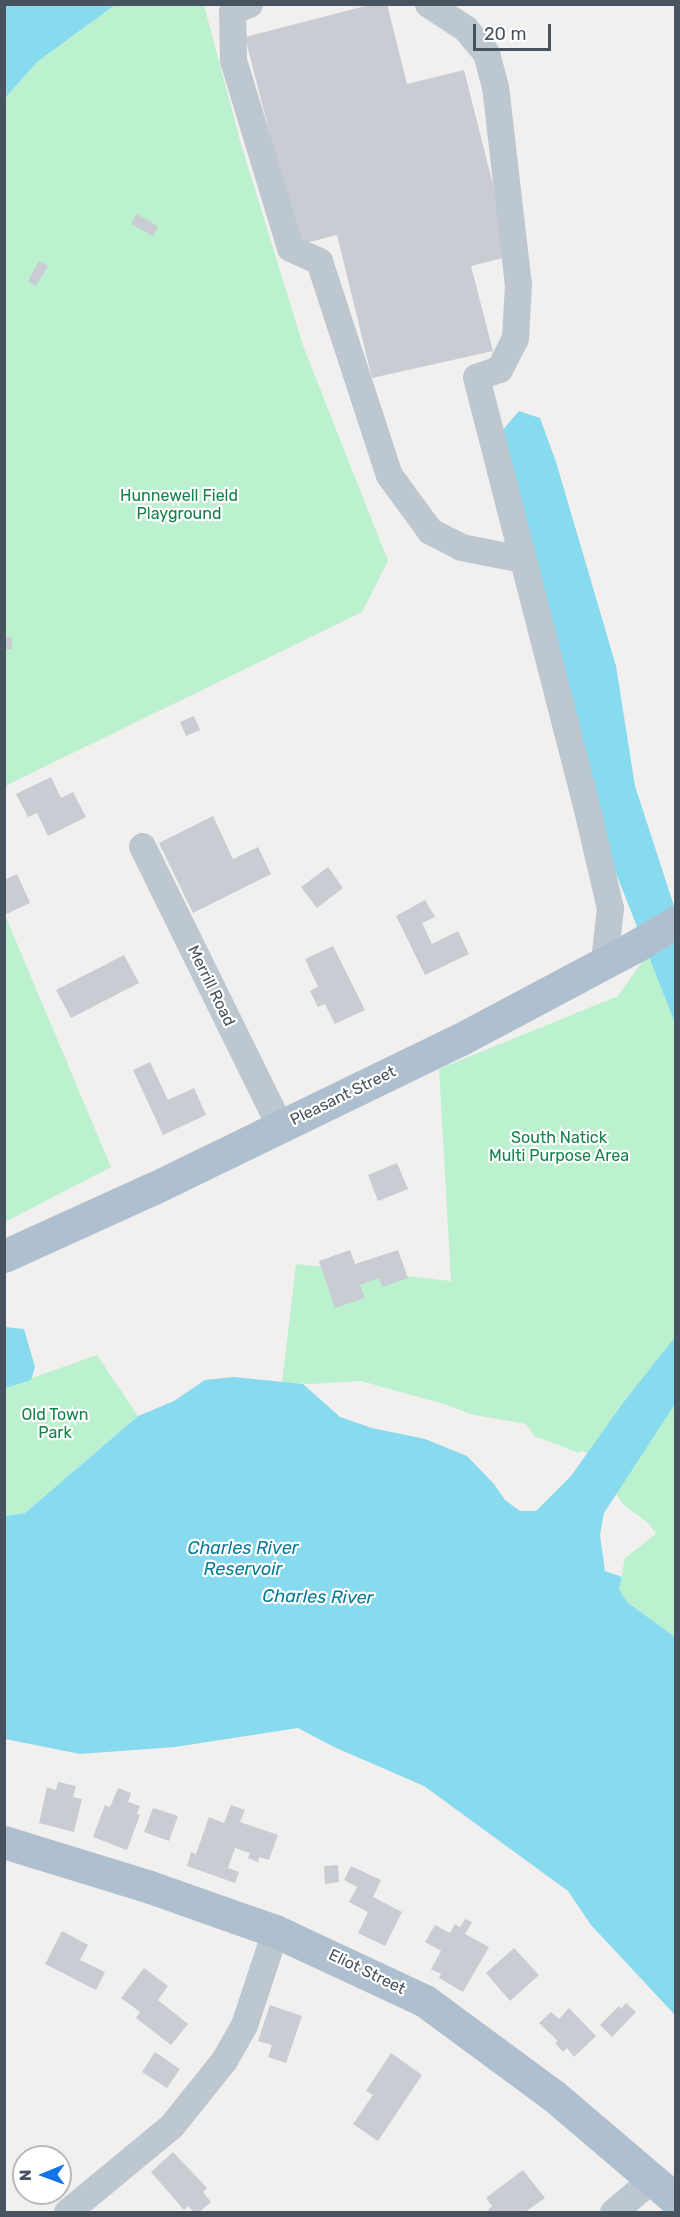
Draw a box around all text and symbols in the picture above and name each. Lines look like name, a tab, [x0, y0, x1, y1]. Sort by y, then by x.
scale bar	[476, 12, 554, 50]
text: 20 m	[484, 23, 526, 45]
park label: Hunnewell Field Playground	[120, 486, 238, 524]
street label: Merrill Road	[183, 943, 239, 1029]
street label: Pleasant Street	[287, 1062, 399, 1130]
park label: South Natick Multi Purpose Area	[489, 1128, 629, 1166]
park label: Old Town Park	[21, 1405, 89, 1443]
water label: Charles River Reservoir	[187, 1538, 299, 1580]
water label: Charles River	[262, 1585, 374, 1609]
street label: Eliot Street	[325, 1945, 409, 1999]
north arrow	[12, 2145, 72, 2205]
text: N	[16, 2169, 35, 2181]

